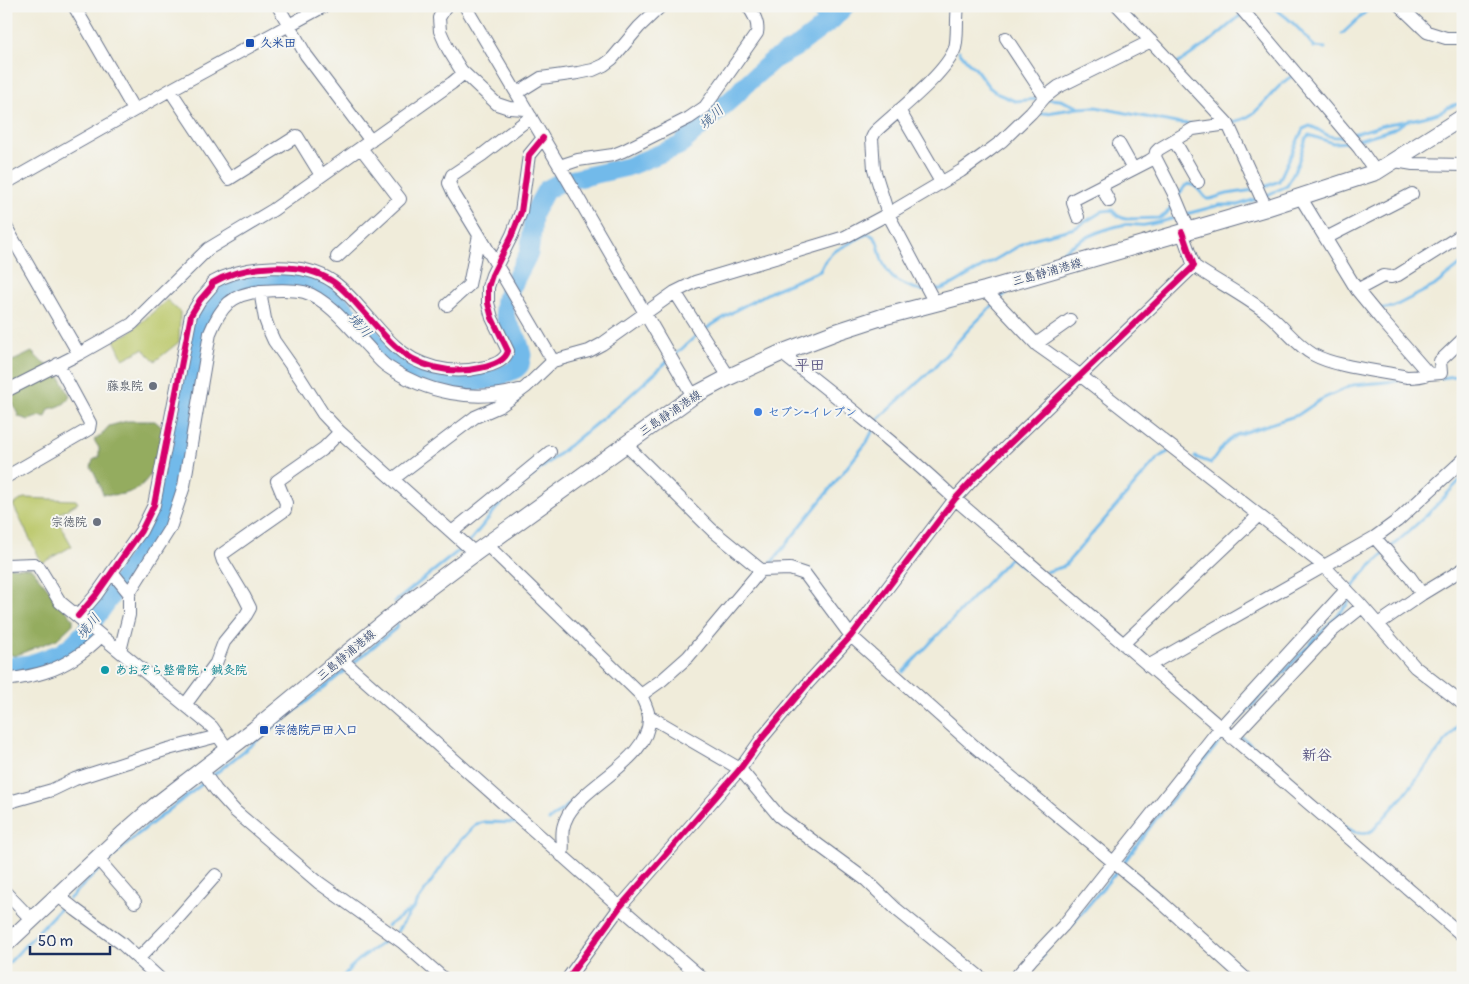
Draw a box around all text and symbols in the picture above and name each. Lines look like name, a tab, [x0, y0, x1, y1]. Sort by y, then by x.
place label: 久米田	[260, 36, 296, 51]
marker: 久米田	[244, 37, 256, 49]
water label: 境川	[695, 102, 727, 133]
street label: 三島静浦港線	[1010, 255, 1084, 290]
water label: 境川	[344, 309, 375, 341]
district label: 平田	[795, 356, 825, 375]
place label: 藤泉院	[107, 379, 143, 394]
marker: 藤泉院	[147, 380, 159, 392]
street label: 三島静浦港線	[636, 387, 704, 440]
place label: セブン-イレブン	[768, 405, 857, 420]
marker: セブン-イレブン	[752, 406, 764, 418]
place label: 宗徳院	[51, 515, 87, 530]
marker: 宗徳院	[91, 516, 103, 528]
water label: 境川	[73, 610, 104, 643]
street label: 三島静浦港線	[314, 626, 379, 684]
place label: あおぞら整骨院・鍼灸院	[115, 663, 247, 678]
marker: あおぞら整骨院・鍼灸院	[99, 664, 111, 676]
place label: 宗徳院戸田入口	[274, 723, 358, 738]
marker: 宗徳院戸田入口	[258, 724, 270, 736]
district label: 新谷	[1302, 746, 1332, 765]
scale bar	[30, 924, 110, 956]
text: 50 m	[38, 932, 73, 951]

